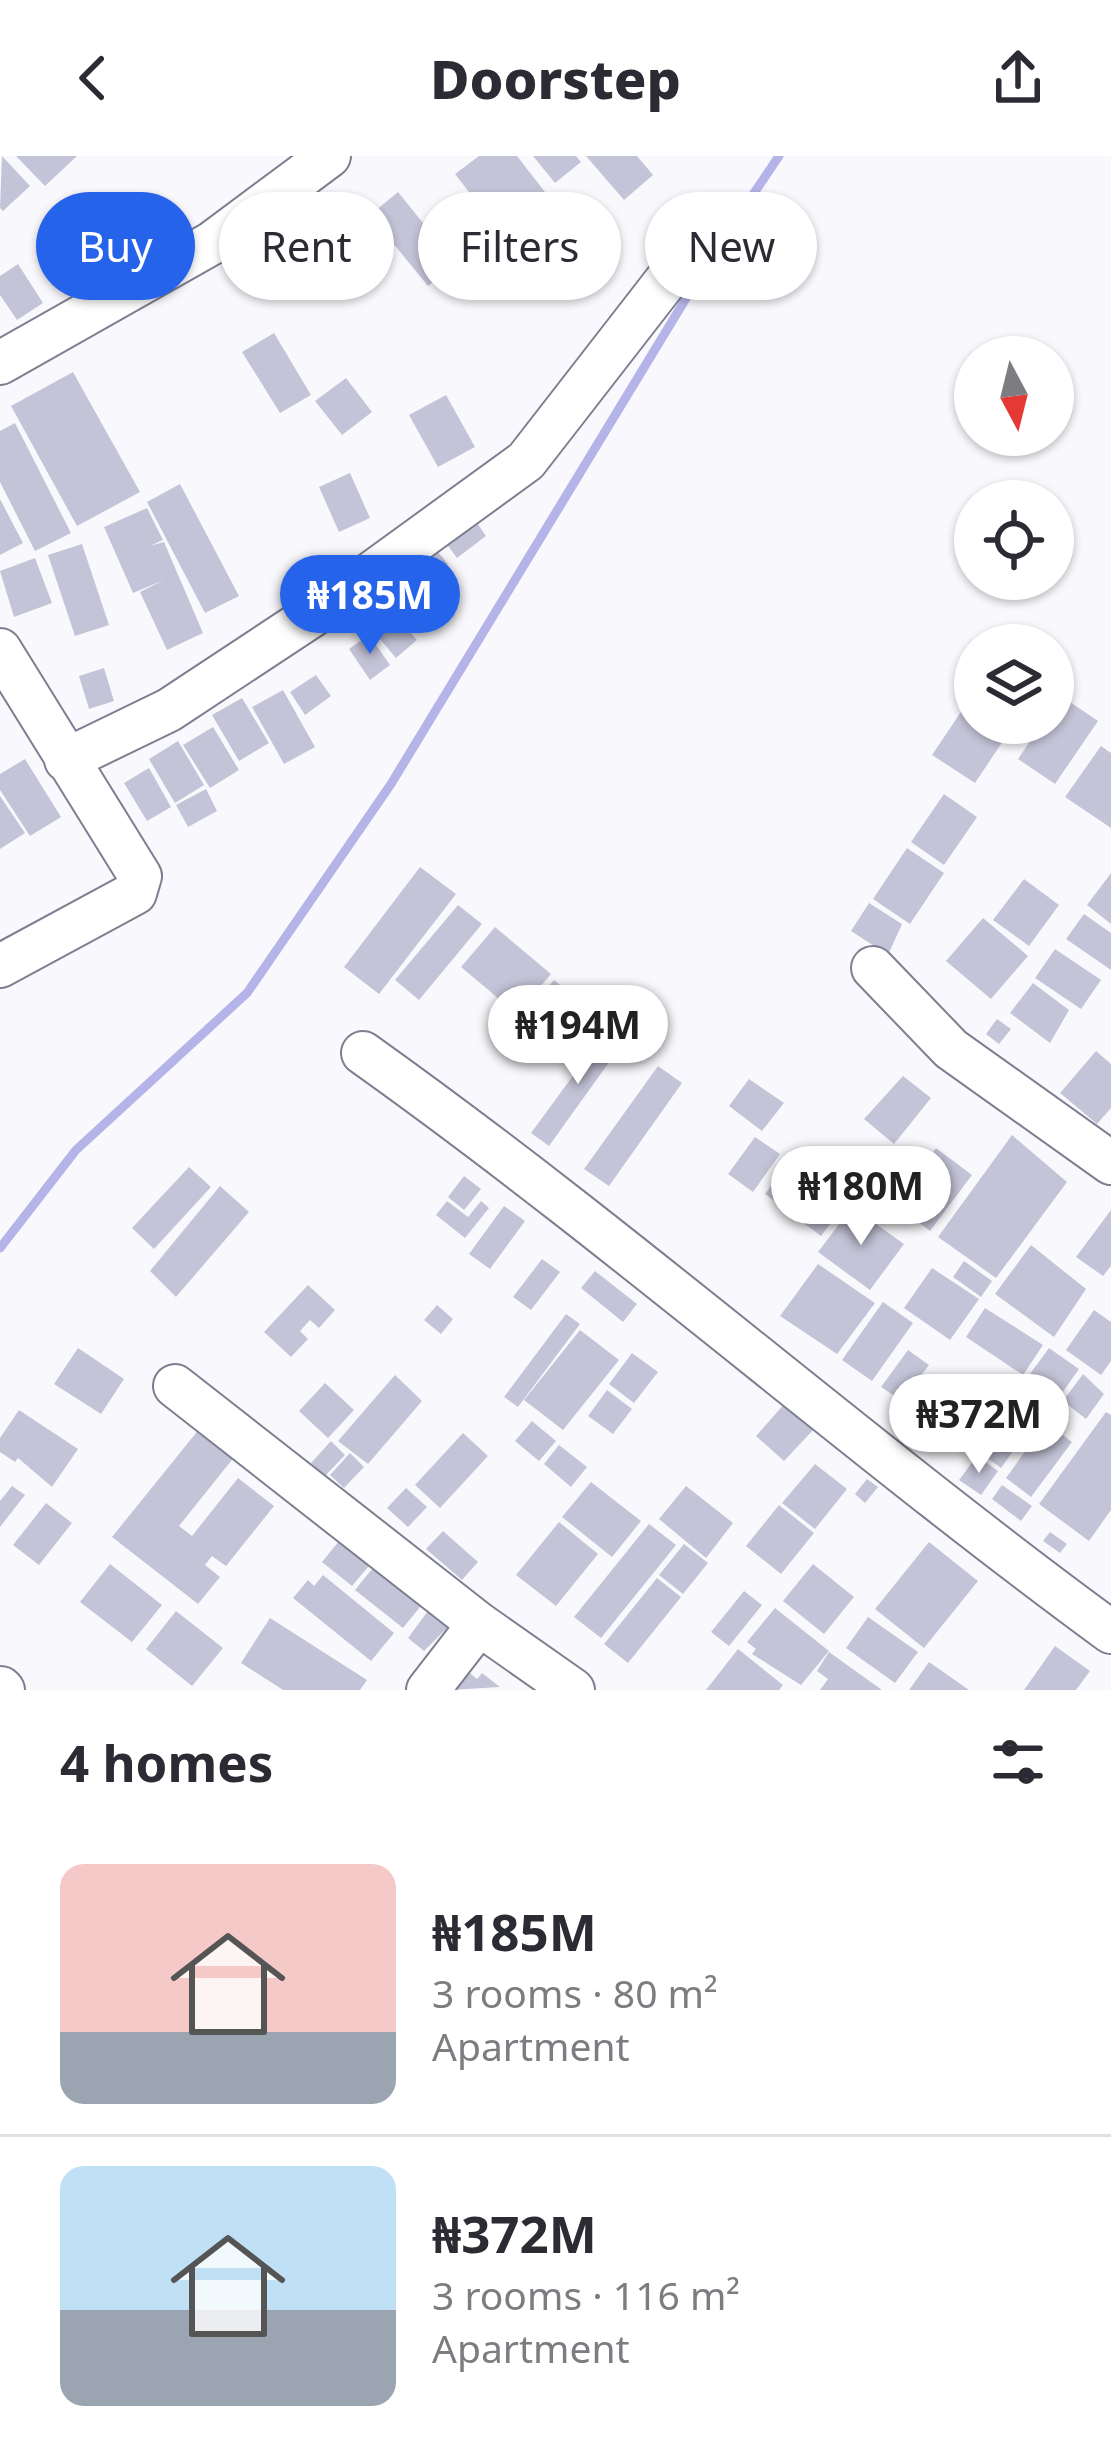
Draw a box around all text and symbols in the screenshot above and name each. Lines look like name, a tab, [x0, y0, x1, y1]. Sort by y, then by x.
text: Doorstep	[430, 41, 681, 115]
icon: back	[60, 45, 126, 111]
icon: share	[985, 45, 1051, 111]
chip: Buy	[36, 192, 195, 300]
chip: Rent	[219, 192, 394, 300]
chip: Filters	[418, 192, 621, 300]
chip: New	[645, 192, 817, 300]
north arrow	[954, 336, 1074, 456]
map controls	[954, 336, 1074, 744]
button: locate	[954, 480, 1074, 600]
pin: ₦185M	[286, 555, 454, 657]
text: ₦185M	[307, 567, 433, 620]
button: layers	[954, 624, 1074, 744]
pin: ₦194M	[494, 985, 662, 1087]
text: ₦194M	[515, 997, 641, 1050]
pin: ₦180M	[777, 1146, 945, 1248]
text: ₦180M	[798, 1158, 924, 1211]
pin: ₦372M	[895, 1374, 1063, 1476]
text: ₦372M	[916, 1386, 1042, 1439]
text: 4 homes	[60, 1727, 273, 1797]
icon: filters	[985, 1729, 1051, 1795]
text: ₦185M	[432, 1896, 597, 1966]
icon: home	[156, 1912, 300, 2056]
text: 3 rooms · 80 m²	[432, 1966, 718, 2019]
text: Apartment	[432, 2019, 630, 2072]
text: ₦372M	[432, 2198, 597, 2268]
icon: home	[156, 2214, 300, 2358]
text: 3 rooms · 116 m²	[432, 2268, 740, 2321]
text: Apartment	[432, 2321, 630, 2374]

